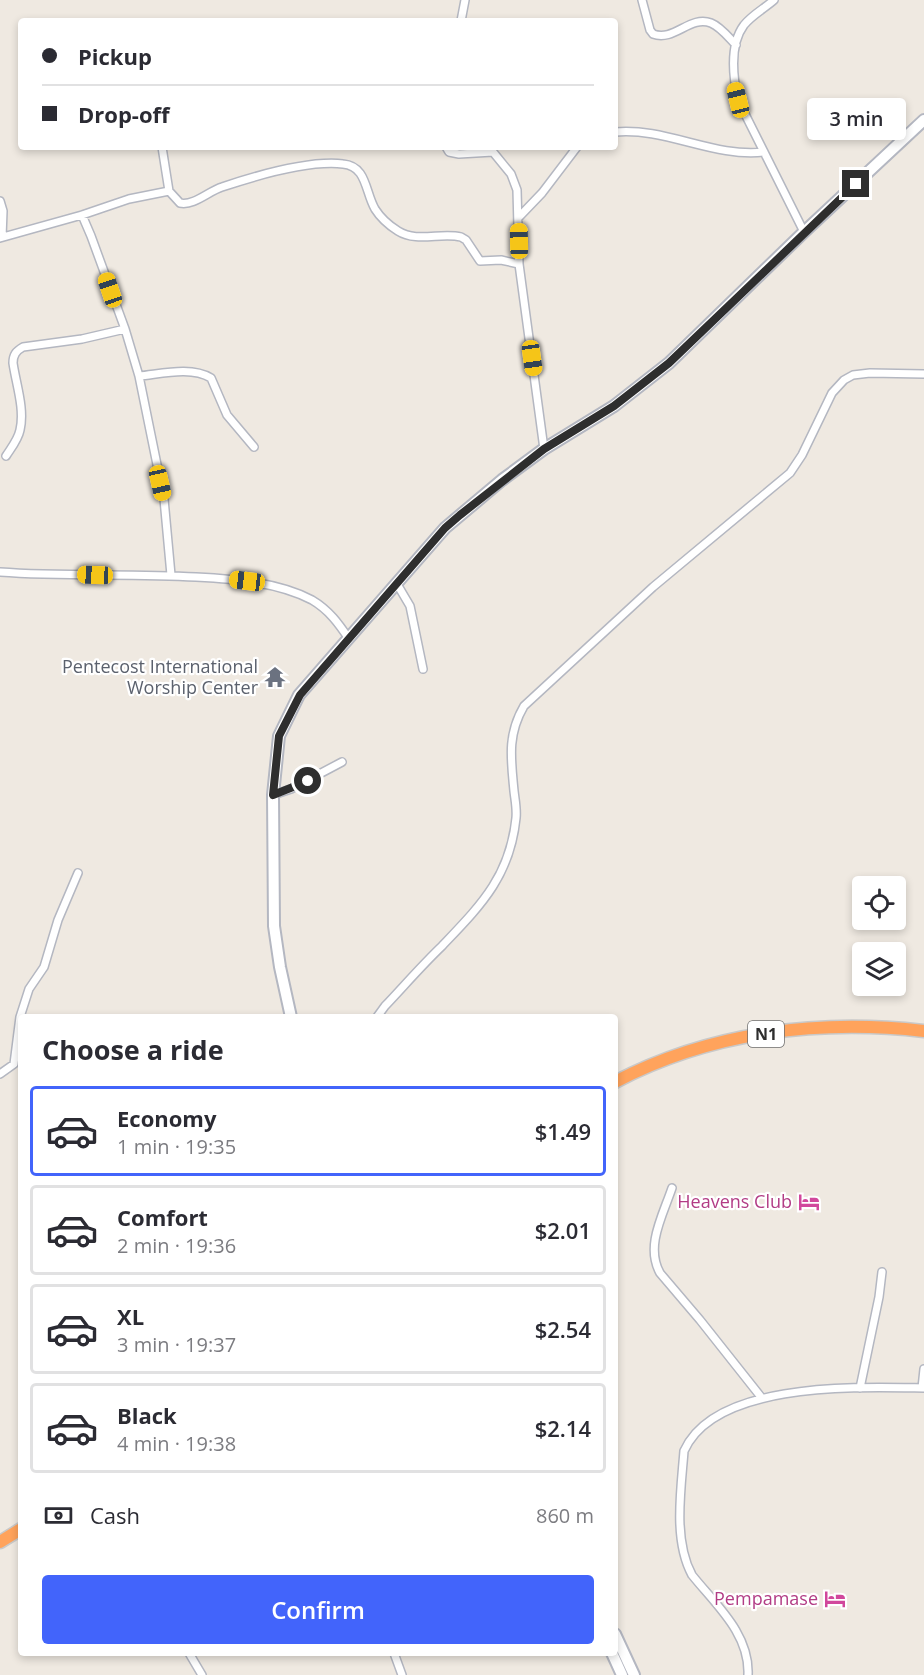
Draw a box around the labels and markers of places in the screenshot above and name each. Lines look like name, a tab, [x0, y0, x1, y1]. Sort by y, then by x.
place label: Pentecost International Worship Center	[62, 654, 259, 699]
temple icon: Pentecost International Worship Center	[263, 665, 287, 689]
place label: Heavens Club	[677, 1189, 792, 1213]
hotel icon: Heavens Club	[797, 1190, 821, 1214]
place label: Pempamase	[714, 1586, 818, 1610]
hotel icon: Pempamase	[823, 1587, 847, 1611]

